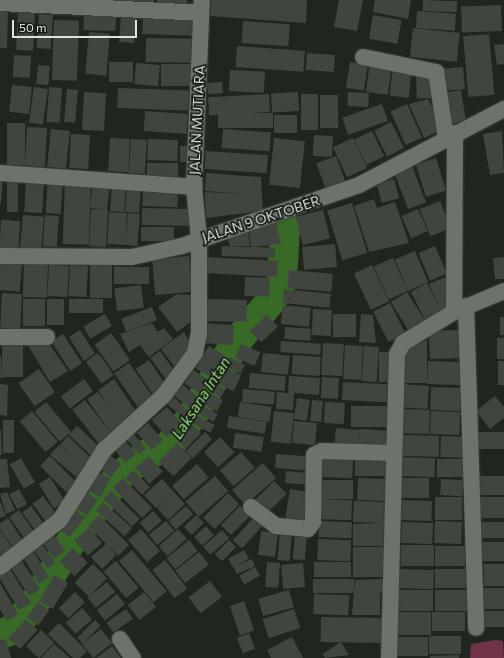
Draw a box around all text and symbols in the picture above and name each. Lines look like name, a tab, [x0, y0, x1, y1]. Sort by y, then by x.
scale bar	[14, 12, 139, 38]
text: 50 m	[19, 20, 47, 34]
street label: JALAN MUTIARA	[186, 65, 208, 175]
street label: JALAN 9 OKTOBER	[200, 192, 322, 246]
water label: Laksana Intan	[168, 354, 234, 442]

